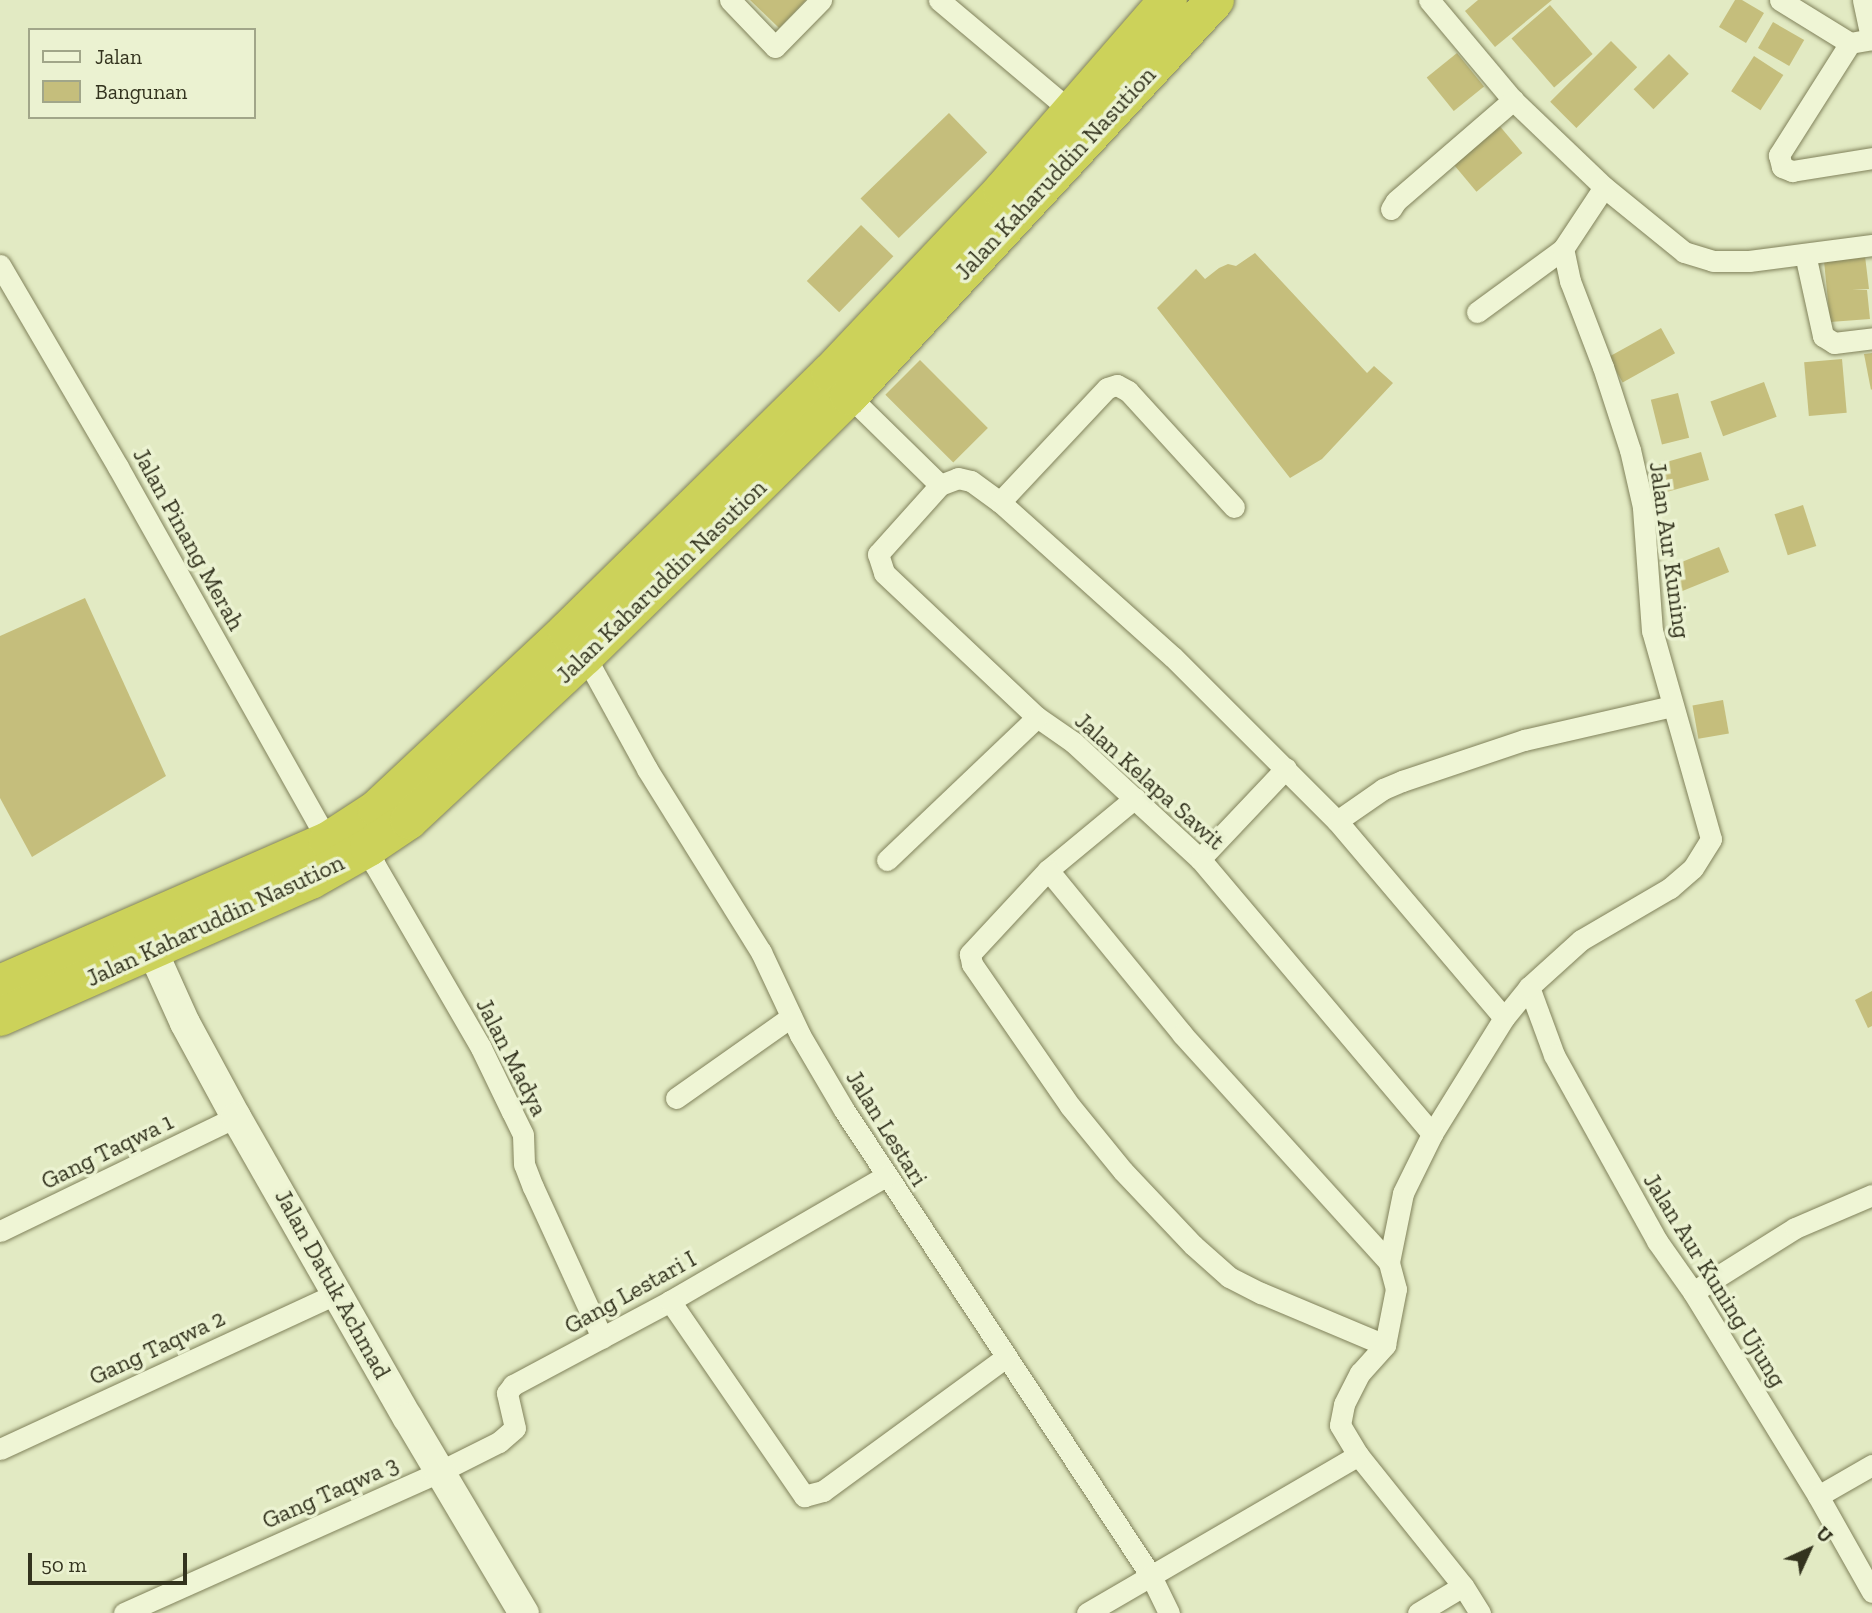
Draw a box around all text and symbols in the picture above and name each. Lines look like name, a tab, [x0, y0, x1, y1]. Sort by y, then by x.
legend	[28, 28, 256, 119]
text: Jalan	[95, 44, 142, 69]
street label: Jalan Kaharuddin Nasution	[949, 60, 1161, 286]
text: Bangunan	[95, 79, 187, 104]
street label: Jalan Pinang Merah	[127, 443, 251, 635]
street label: Jalan Aur Kuning	[1643, 459, 1697, 641]
street label: Jalan Kaharuddin Nasution	[550, 473, 772, 689]
street label: Jalan Kelapa Sawit	[1069, 706, 1231, 856]
street label: Jalan Kaharuddin Nasution	[81, 848, 349, 992]
street label: Jalan Madya	[470, 993, 554, 1121]
street label: Jalan Lestari	[840, 1065, 934, 1191]
street label: Gang Taqwa 1	[36, 1107, 178, 1195]
street label: Jalan Aur Kuning Ujung	[1637, 1167, 1793, 1393]
street label: Jalan Datuk Achmad	[269, 1184, 397, 1384]
street label: Gang Lestari I	[559, 1244, 701, 1340]
street label: Gang Taqwa 2	[84, 1303, 230, 1391]
street label: Gang Taqwa 3	[257, 1449, 403, 1535]
north arrow	[1774, 1515, 1844, 1585]
text: U	[1811, 1522, 1837, 1548]
scale bar	[32, 1540, 191, 1584]
text: 50 m	[41, 1552, 87, 1577]

